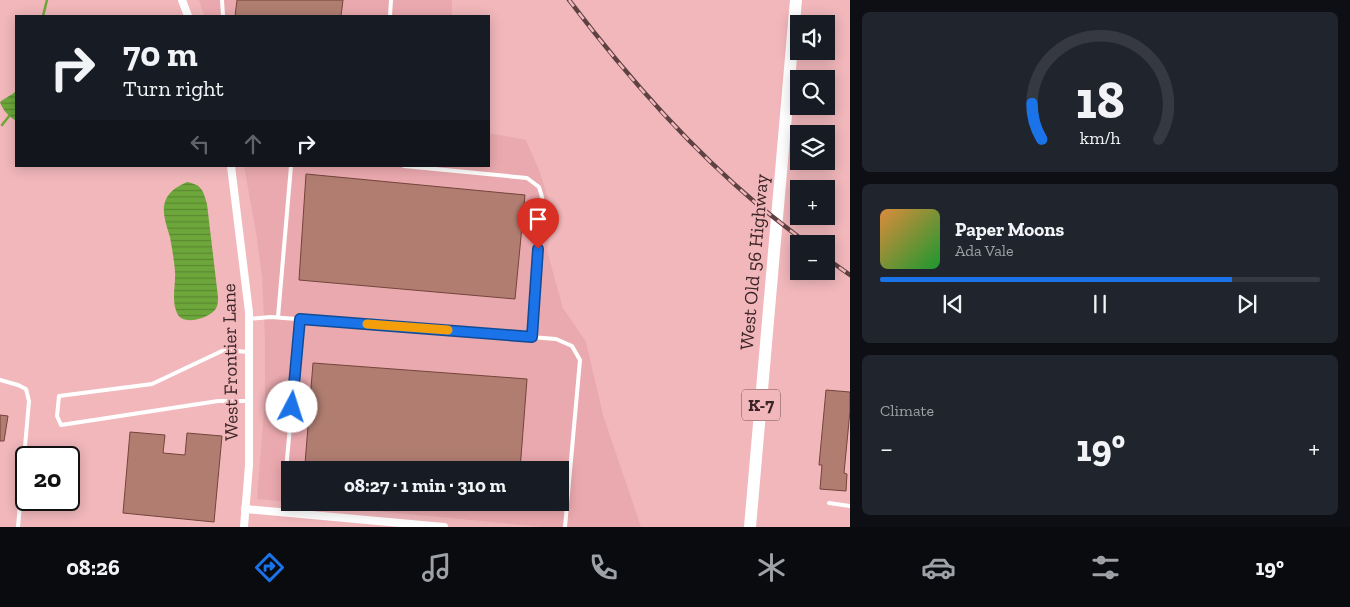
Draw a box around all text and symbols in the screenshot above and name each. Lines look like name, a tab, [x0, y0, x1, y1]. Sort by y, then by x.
map controls	[790, 15, 835, 280]
button: sound	[790, 15, 835, 60]
text: 70 m	[123, 33, 198, 75]
icon: right	[40, 35, 105, 100]
text: 18	[1075, 69, 1125, 131]
button: search	[790, 70, 835, 115]
text: Turn right	[123, 75, 224, 102]
button: layers	[790, 125, 835, 170]
text: km/h	[1080, 127, 1120, 149]
icon: left	[186, 130, 214, 158]
icon: ahead	[239, 130, 267, 158]
icon: right	[292, 130, 320, 158]
street label: West Old 56 Highway	[735, 173, 773, 351]
button: +	[790, 180, 835, 225]
pin	[517, 198, 559, 249]
icon: arrive	[524, 205, 552, 233]
text: Paper Moons	[955, 218, 1064, 241]
button: −	[790, 235, 835, 280]
text: Ada Vale	[955, 241, 1014, 260]
street label: West Frontier Lane	[217, 283, 243, 441]
icon: previous	[939, 290, 967, 318]
icon: pause	[1086, 290, 1114, 318]
icon: next	[1233, 290, 1261, 318]
position arrow	[265, 380, 317, 432]
road number: K-7	[742, 390, 780, 420]
text: Climate	[880, 401, 934, 420]
text: 19°	[1076, 425, 1125, 471]
text: −	[880, 432, 893, 465]
text: +	[1308, 432, 1320, 465]
speed limit sign: 20	[15, 446, 80, 511]
text: 08:27 · 1 min · 310 m	[344, 474, 506, 497]
icon: directions	[252, 550, 287, 585]
icon: music	[419, 550, 454, 585]
icon: phone	[586, 550, 621, 585]
icon: climate	[754, 550, 789, 585]
icon: car	[921, 550, 956, 585]
icon: filters	[1088, 550, 1123, 585]
text: 08:26	[66, 554, 120, 581]
text: 19°	[1255, 554, 1284, 581]

